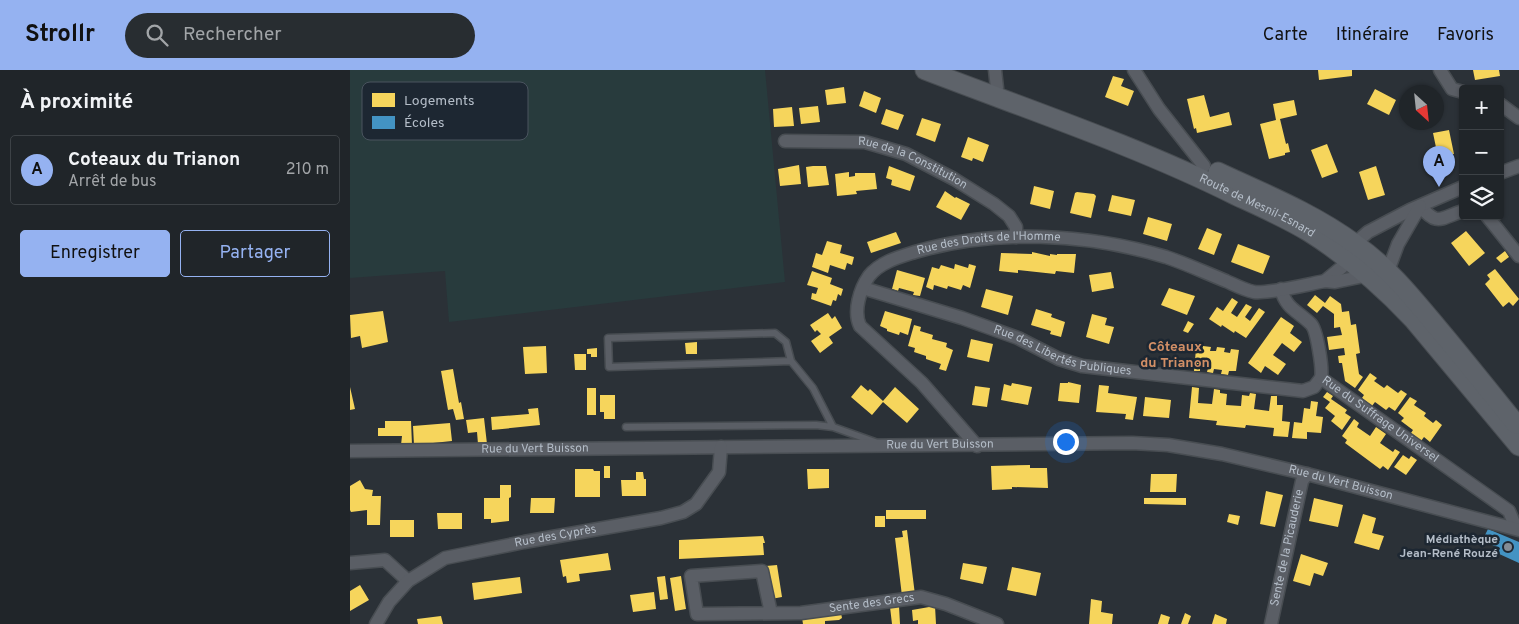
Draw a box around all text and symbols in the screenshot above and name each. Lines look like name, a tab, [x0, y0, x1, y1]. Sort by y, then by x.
search box	[125, 13, 475, 58]
text: Strollr	[25, 20, 95, 50]
icon: search	[143, 21, 171, 49]
text: Rechercher	[183, 23, 282, 47]
text: Carte	[1263, 24, 1308, 47]
text: Itinéraire	[1336, 24, 1409, 47]
text: Favoris	[1437, 24, 1494, 47]
legend	[362, 82, 528, 140]
north arrow	[1399, 85, 1444, 130]
map controls	[1459, 85, 1504, 220]
button: +	[1459, 85, 1504, 130]
text: À proximité	[20, 89, 133, 116]
text: Logements	[404, 93, 475, 110]
text: Écoles	[404, 114, 444, 132]
button: −	[1459, 130, 1504, 175]
street label: Rue de la Constitution	[858, 134, 970, 193]
pin: A	[1423, 146, 1455, 187]
text: Coteaux du Trianon	[68, 148, 240, 172]
text: A	[31, 160, 43, 180]
text: 210 m	[286, 160, 329, 180]
street label: Route de Mesnil-Esnard	[1196, 171, 1318, 242]
text: Arrêt de bus	[68, 172, 157, 192]
button: layers	[1459, 175, 1504, 220]
street label: Rue des Droits de l'Homme	[915, 229, 1061, 259]
button: Enregistrer	[20, 230, 170, 277]
button: Partager	[180, 230, 330, 277]
street label: Rue des Libertés Publiques	[991, 322, 1132, 380]
district label: Côteaux du Trianon	[1140, 339, 1210, 372]
street label: Rue du Suffrage Universel	[1318, 373, 1442, 467]
your location	[1053, 429, 1079, 455]
street label: Rue du Vert Buisson	[886, 436, 994, 454]
street label: Rue du Vert Buisson	[481, 441, 589, 458]
street label: Rue du Vert Buisson	[1287, 462, 1395, 504]
street label: Sente de la Picauderie	[1267, 488, 1308, 608]
street label: Rue des Cyprès	[513, 521, 598, 552]
place label: Médiathèque Jean-René Rouzé	[1400, 532, 1498, 562]
marker: Médiathèque Jean-René Rouzé	[1502, 541, 1514, 553]
street label: Sente des Grecs	[828, 590, 916, 617]

